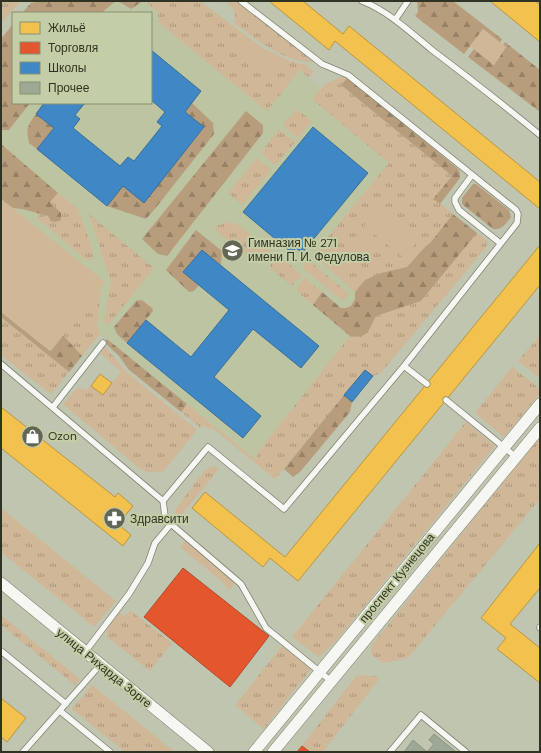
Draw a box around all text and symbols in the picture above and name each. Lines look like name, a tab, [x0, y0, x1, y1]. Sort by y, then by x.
legend	[12, 12, 152, 104]
text: Жильё	[48, 20, 86, 36]
text: Торговля	[48, 40, 98, 56]
text: Школы	[48, 60, 86, 76]
text: Прочее	[48, 80, 90, 96]
place label: Гимназия № 271 имени П. И. Федулова	[248, 235, 370, 265]
school or university icon: Гимназия № 271 имени П. И. Федулова	[219, 237, 245, 263]
shop icon: Ozon	[19, 423, 45, 449]
place label: Ozon	[48, 428, 77, 444]
pharmacy icon: Здравсити	[101, 506, 127, 532]
place label: Здравсити	[130, 511, 189, 527]
street label: проспект Кузнецова	[356, 530, 438, 626]
street label: улица Рихарда Зорге	[53, 625, 155, 712]

